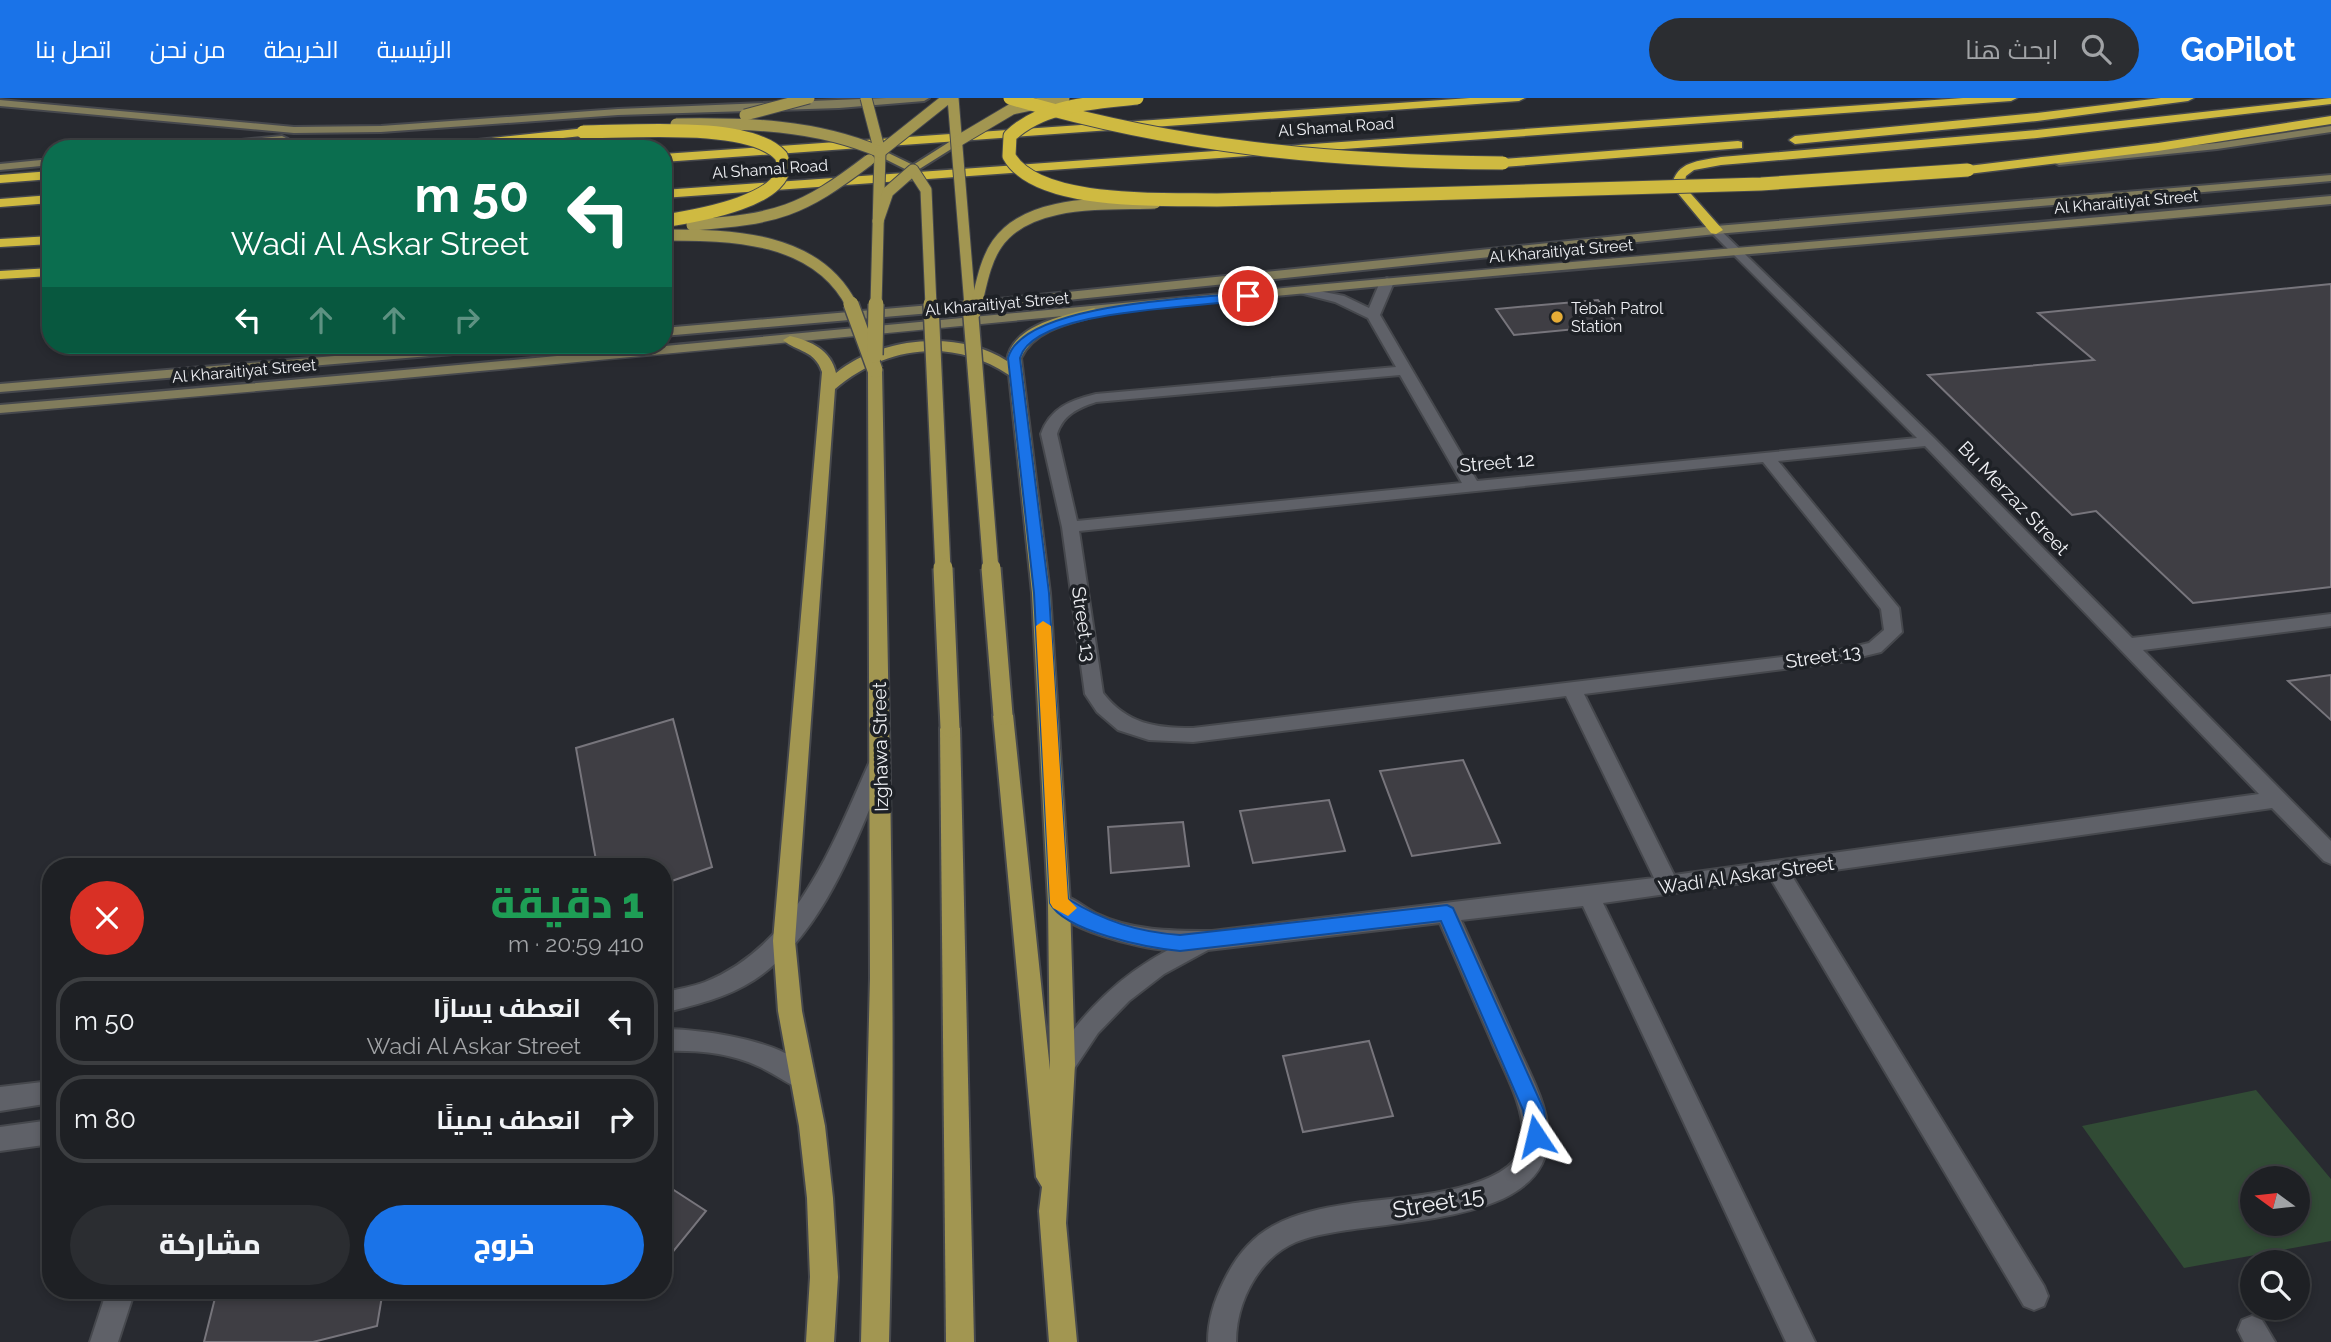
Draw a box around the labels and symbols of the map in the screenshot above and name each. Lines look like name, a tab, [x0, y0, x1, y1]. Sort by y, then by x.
street label: Al Shamal Road	[1277, 113, 1395, 141]
street label: Al Shamal Road	[711, 155, 829, 183]
street label: Al Kharaitiyat Street	[2053, 186, 2200, 218]
street label: Al Kharaitiyat Street	[1488, 235, 1635, 267]
pin	[1218, 266, 1278, 326]
street label: Al Kharaitiyat Street	[924, 288, 1071, 320]
place label: Tebah Patrol Station	[1571, 299, 1664, 336]
marker: Tebah Patrol Station	[1549, 309, 1565, 325]
street label: Al Kharaitiyat Street	[171, 355, 318, 387]
street label: Bu Merzaz Street	[1954, 437, 2074, 560]
street label: Street 12	[1458, 448, 1536, 476]
street label: Street 13	[1068, 585, 1100, 663]
street label: Street 13	[1784, 640, 1862, 672]
street label: Izghawa Street	[868, 681, 892, 812]
street label: Wadi Al Askar Street	[1657, 852, 1836, 898]
position arrow	[1499, 1099, 1573, 1173]
north arrow	[2240, 1166, 2310, 1236]
street label: Street 15	[1390, 1181, 1486, 1223]

